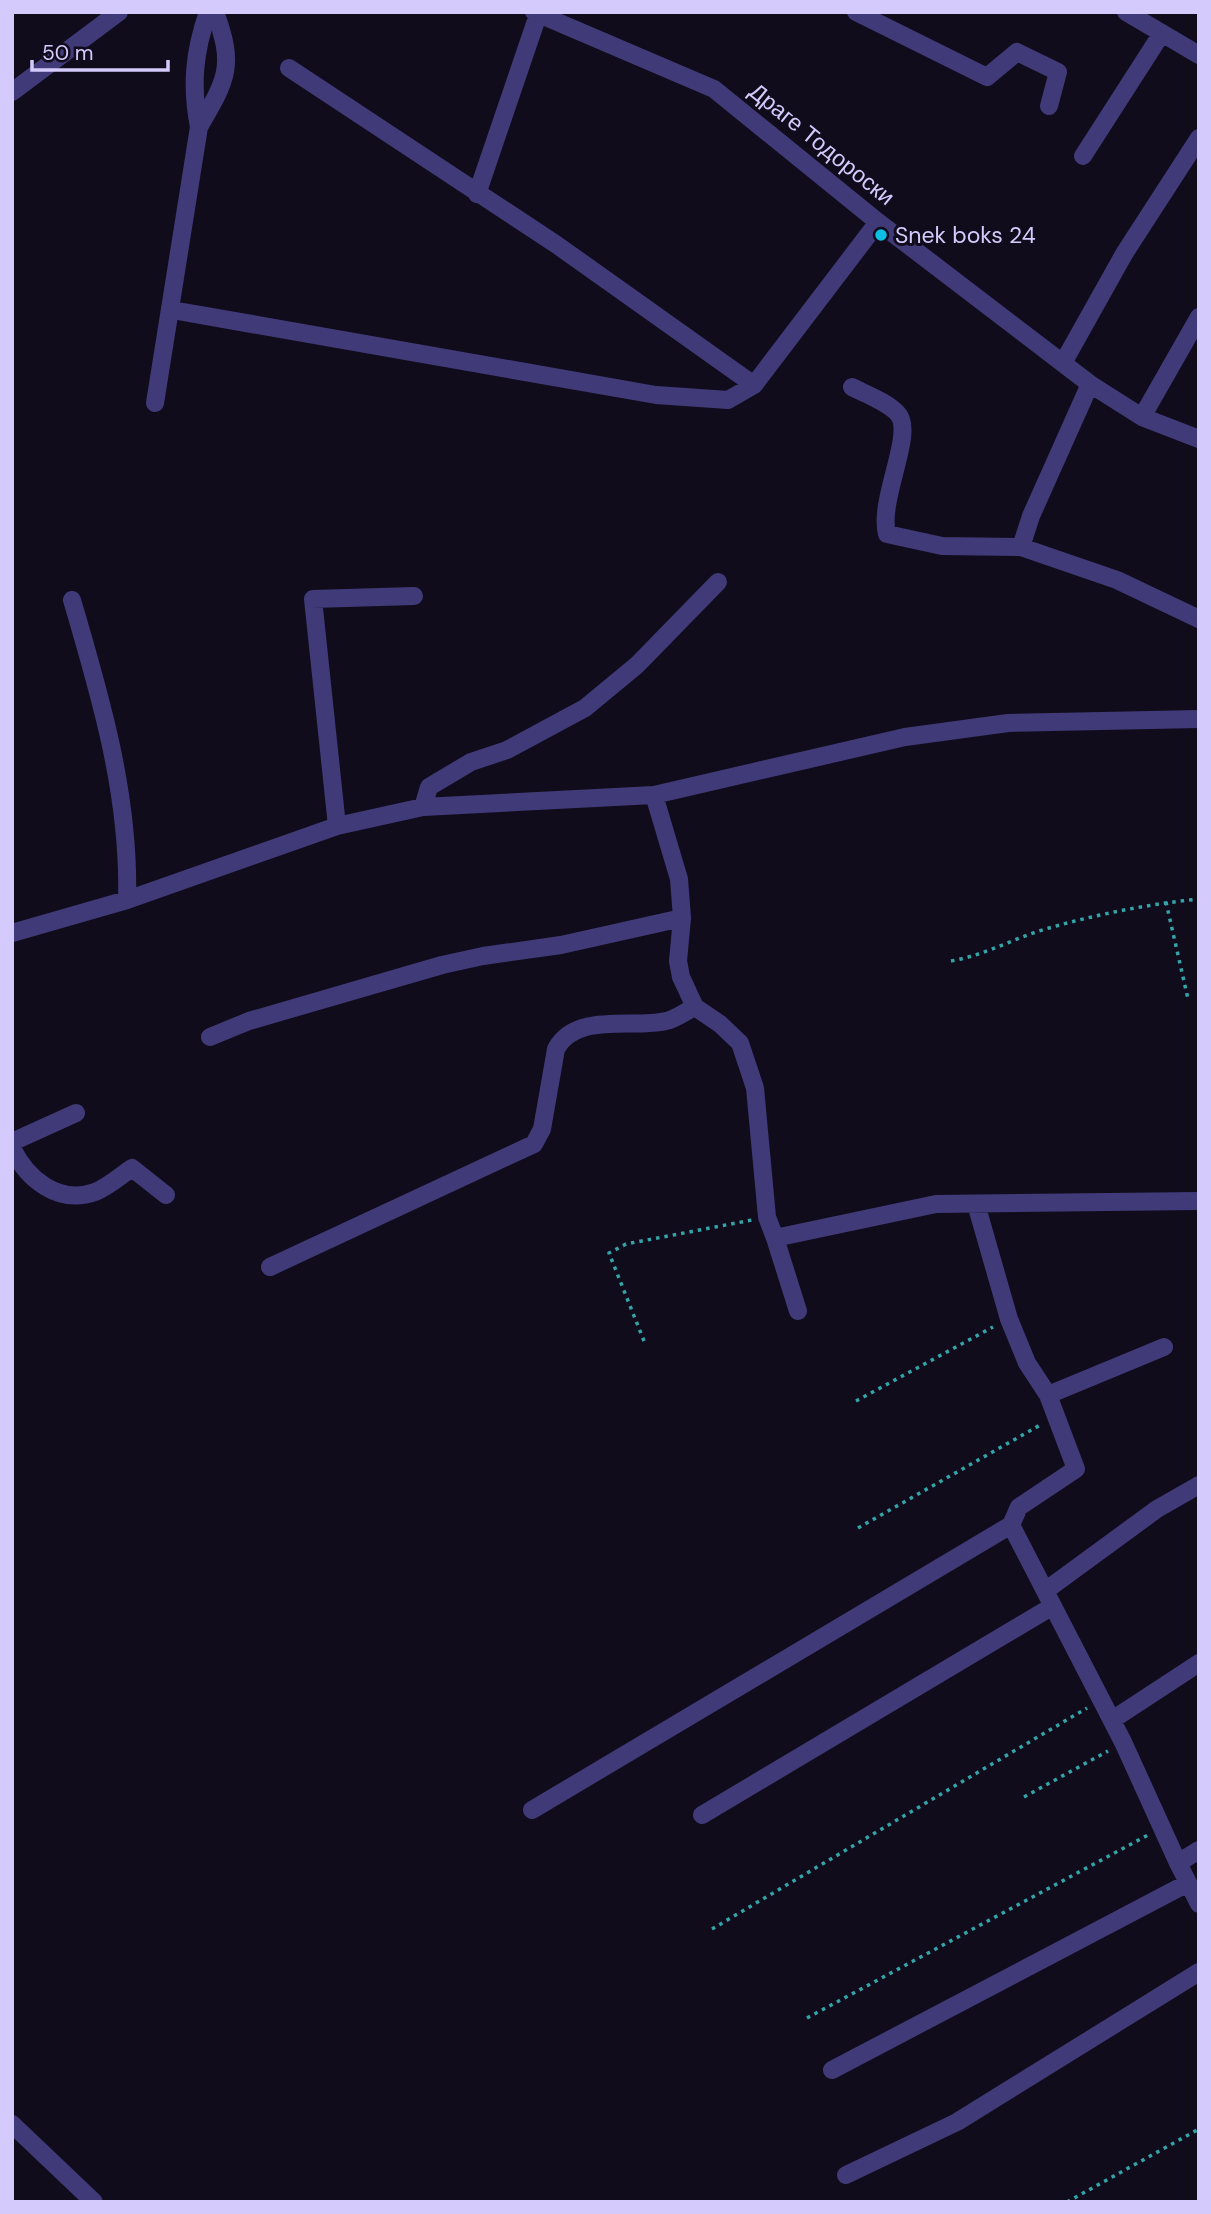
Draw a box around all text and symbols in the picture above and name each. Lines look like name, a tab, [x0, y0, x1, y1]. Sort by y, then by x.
scale bar	[32, 28, 168, 72]
text: 50 m	[42, 39, 93, 67]
street label: Драге Тодороски	[743, 76, 901, 212]
place label: Snek boks 24	[895, 220, 1036, 250]
marker: Snek boks 24	[873, 227, 889, 243]

